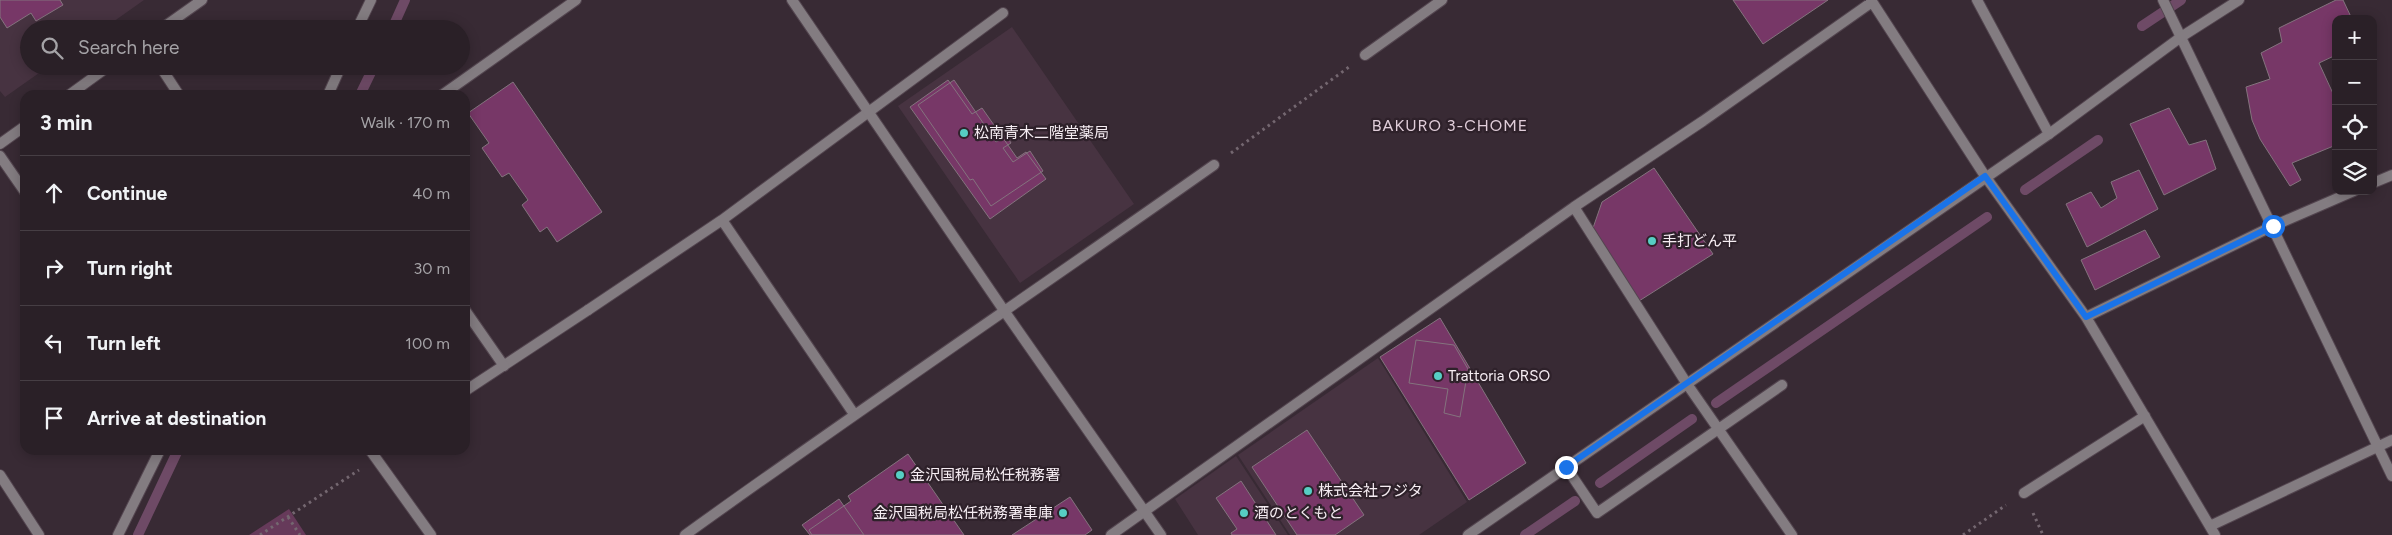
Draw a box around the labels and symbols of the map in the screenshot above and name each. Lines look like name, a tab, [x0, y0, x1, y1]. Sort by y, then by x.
district label: BAKURO 3-CHOME	[1372, 116, 1528, 135]
place label: 松南青木二階堂薬局	[974, 124, 1109, 142]
marker: 松南青木二階堂薬局	[958, 127, 970, 139]
route start	[2262, 215, 2285, 238]
place label: 手打どん平	[1662, 232, 1737, 250]
marker: 手打どん平	[1646, 235, 1658, 247]
place label: Trattoria ORSO	[1448, 367, 1550, 385]
marker: Trattoria ORSO	[1432, 370, 1444, 382]
route end	[1555, 456, 1578, 479]
place label: 金沢国税局松任税務署	[910, 466, 1060, 484]
marker: 金沢国税局松任税務署	[894, 469, 906, 481]
place label: 株式会社フジタ	[1318, 482, 1423, 500]
marker: 株式会社フジタ	[1302, 485, 1314, 497]
place label: 金沢国税局松任税務署車庫	[873, 504, 1053, 522]
place label: 酒のとくもと	[1254, 504, 1343, 522]
marker: 金沢国税局松任税務署車庫	[1057, 507, 1069, 519]
marker: 酒のとくもと	[1238, 507, 1250, 519]

